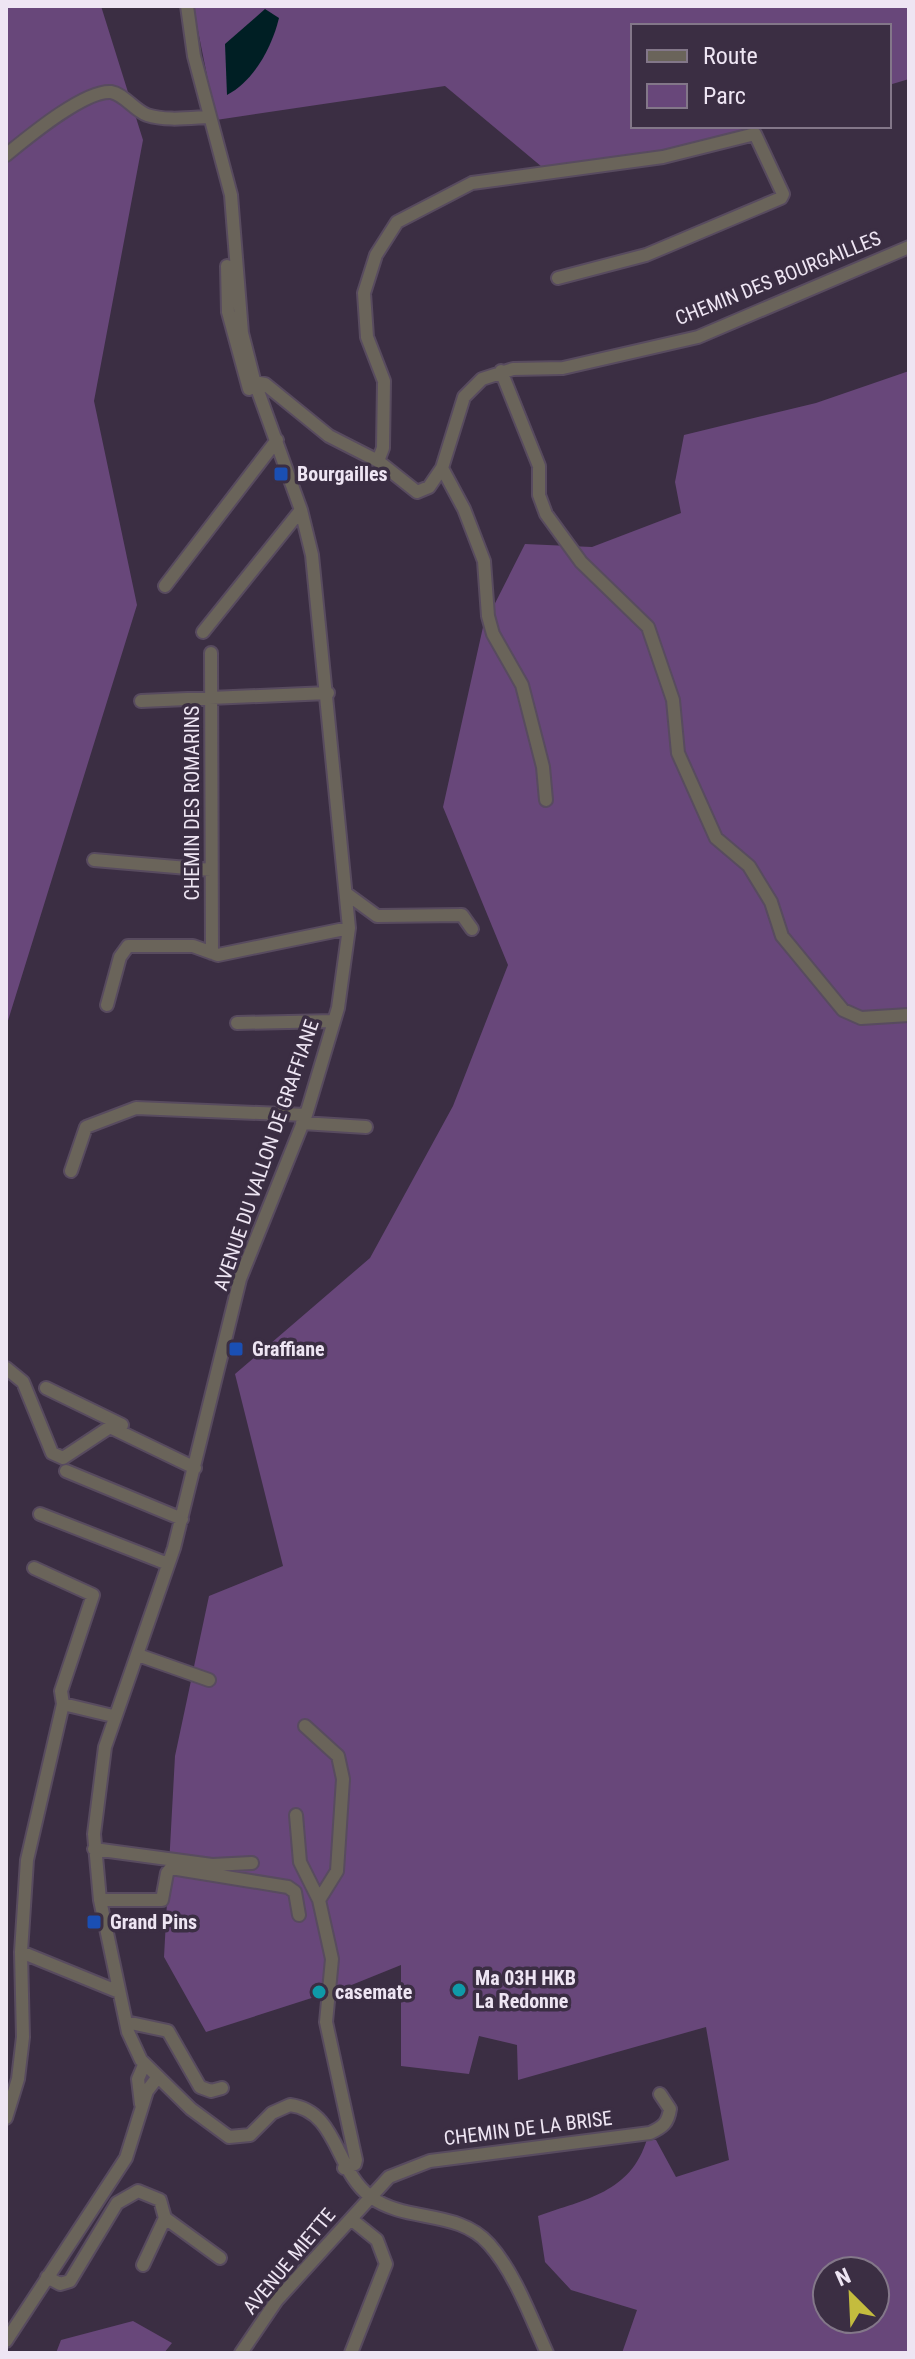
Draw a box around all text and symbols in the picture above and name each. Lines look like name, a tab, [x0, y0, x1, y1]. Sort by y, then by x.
legend	[631, 24, 891, 128]
text: Route	[703, 42, 758, 70]
text: Parc	[703, 82, 746, 110]
street label: CHEMIN DES BOURGAILLES	[672, 226, 884, 330]
place label: Bourgailles	[297, 462, 388, 486]
marker: Bourgailles	[272, 465, 290, 483]
street label: CHEMIN DES ROMARINS	[180, 706, 204, 900]
street label: AVENUE DU VALLON DE GRAFFIANE	[208, 1016, 324, 1294]
place label: Graffiane	[252, 1337, 325, 1361]
marker: Graffiane	[227, 1340, 245, 1358]
place label: Grand Pins	[110, 1910, 197, 1934]
marker: Grand Pins	[85, 1913, 103, 1931]
place label: Ma 03H HKB La Redonne	[475, 1966, 576, 2013]
place label: casemate	[335, 1980, 412, 2004]
marker: Ma 03H HKB La Redonne	[450, 1981, 468, 1999]
marker: casemate	[310, 1983, 328, 2001]
street label: CHEMIN DE LA BRISE	[442, 2106, 614, 2150]
street label: AVENUE MIETTE	[238, 2203, 340, 2319]
north arrow	[811, 2255, 891, 2335]
text: N	[832, 2263, 854, 2291]

